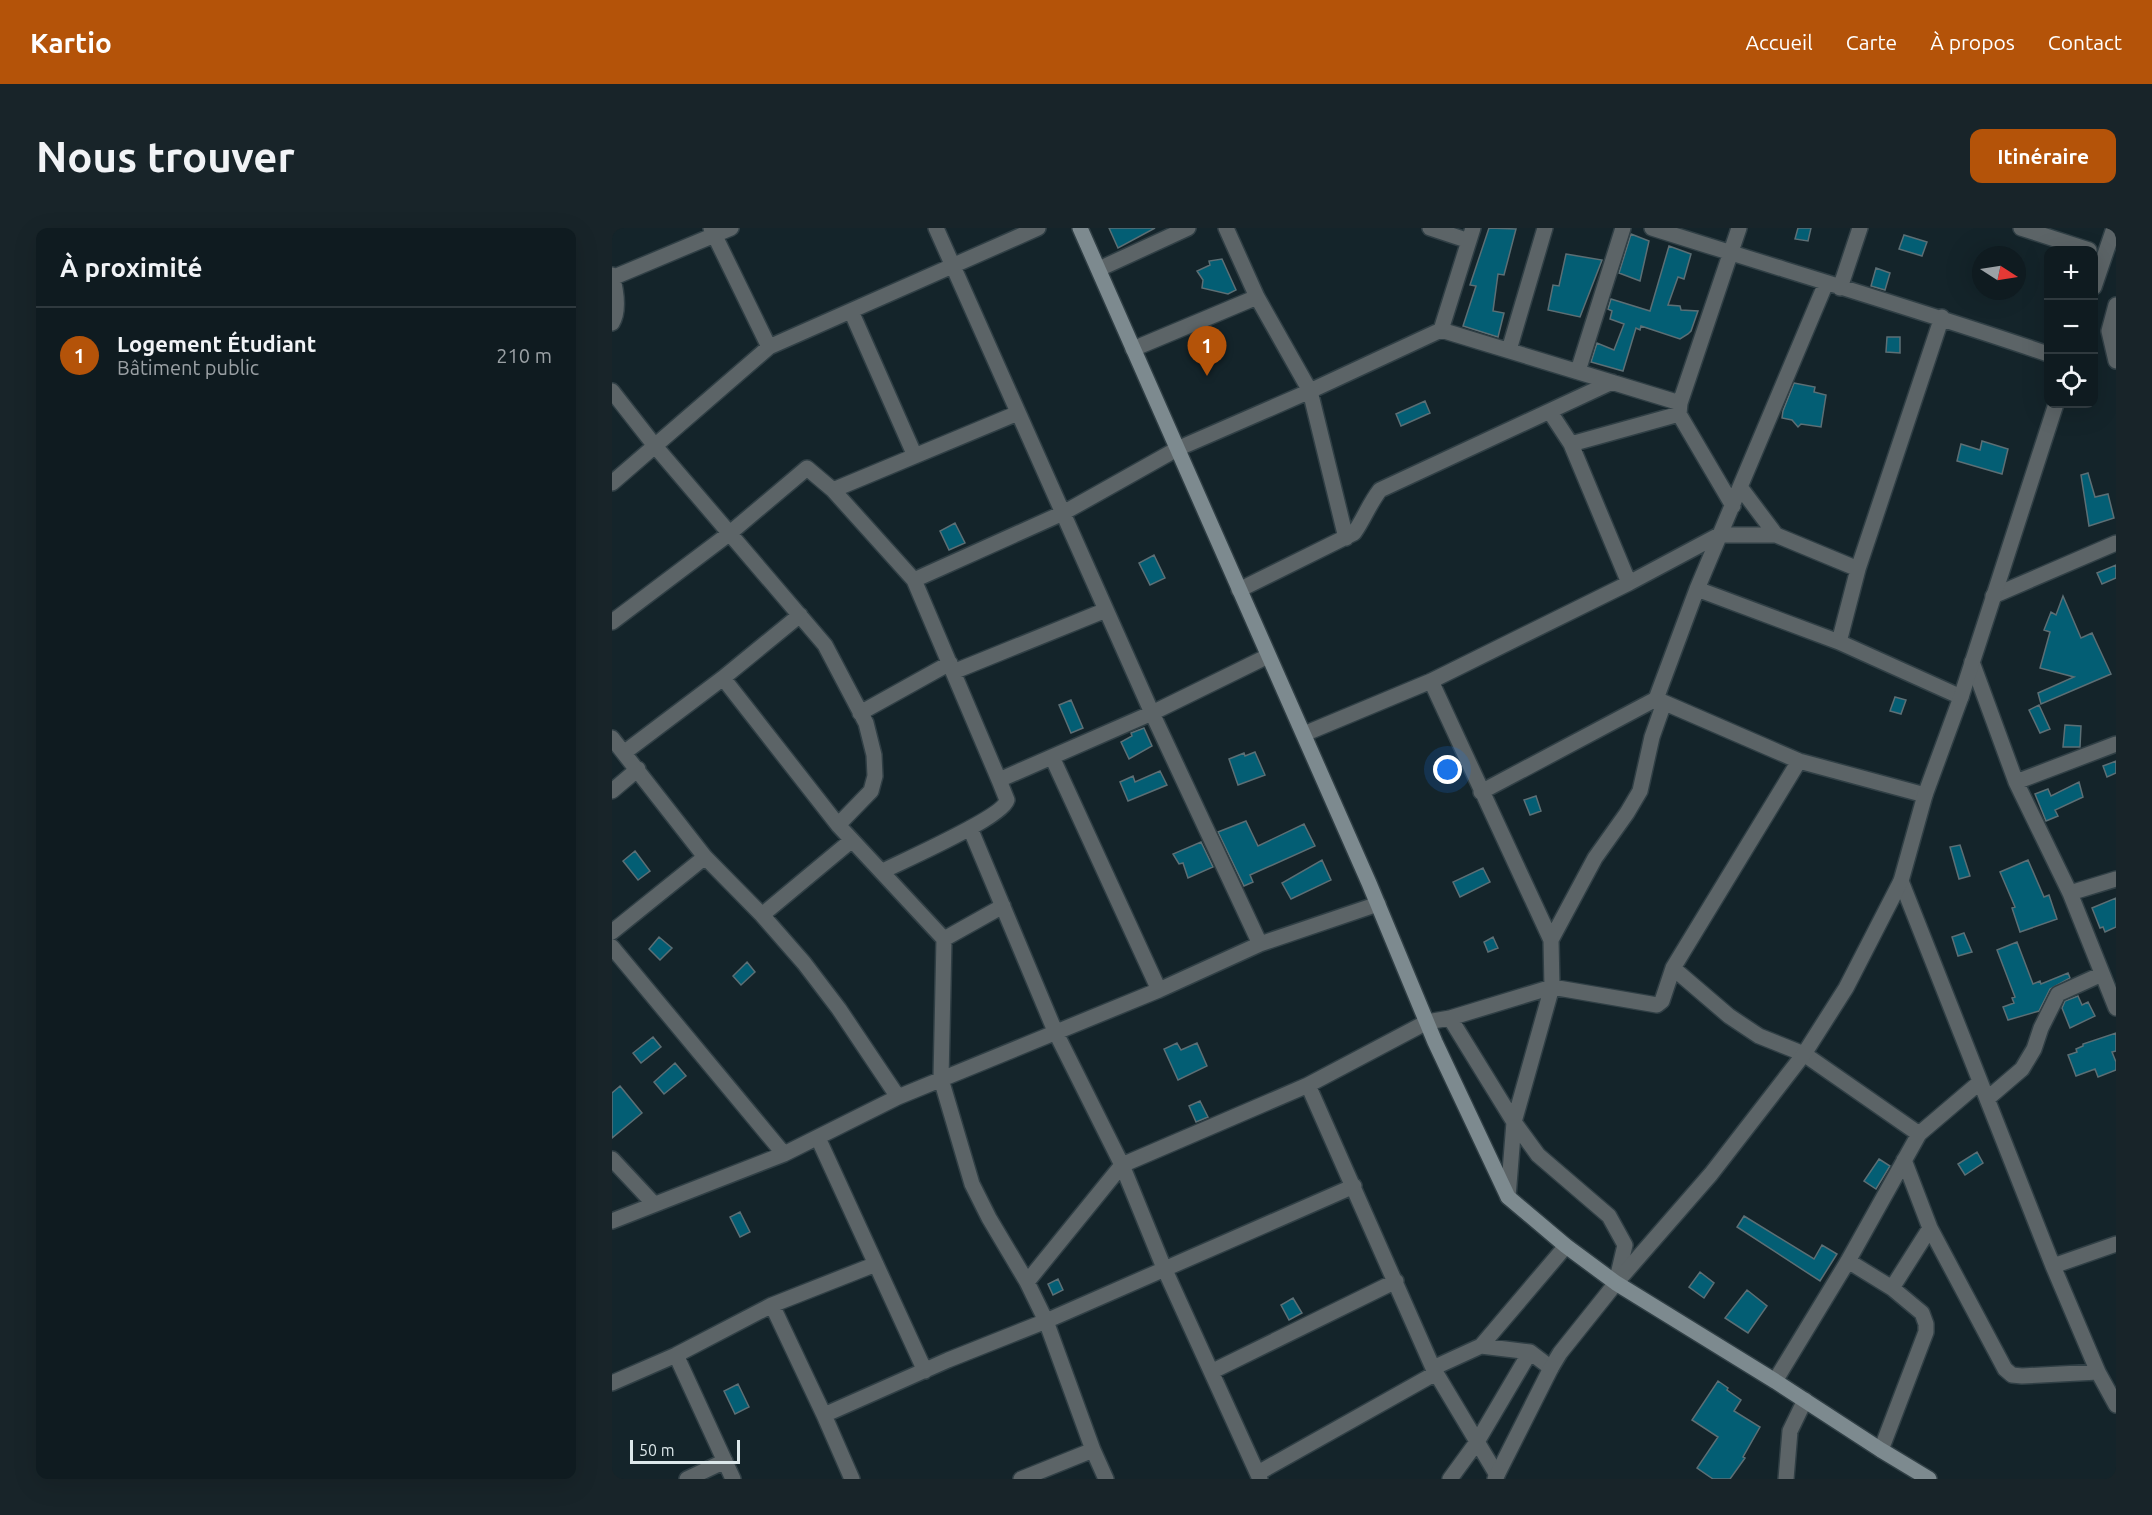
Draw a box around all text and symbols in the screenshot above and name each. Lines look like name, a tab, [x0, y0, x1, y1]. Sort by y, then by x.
text: Kartio	[30, 27, 112, 58]
text: Accueil	[1745, 30, 1813, 54]
text: Carte	[1846, 30, 1897, 54]
text: À propos	[1930, 30, 2015, 54]
text: Contact	[2048, 30, 2122, 54]
button: Itinéraire	[1970, 129, 2116, 183]
text: Nous trouver	[36, 133, 295, 180]
north arrow	[1972, 246, 2026, 300]
map controls	[2044, 246, 2098, 408]
button: +	[2044, 246, 2098, 300]
text: À proximité	[60, 253, 202, 282]
button: −	[2044, 300, 2098, 354]
pin: 1	[1188, 326, 1226, 376]
text: Logement Étudiant	[117, 331, 316, 356]
text: 1	[74, 344, 85, 367]
text: 210 m	[496, 344, 552, 367]
button: locate	[2044, 354, 2098, 408]
text: Bâtiment public	[117, 356, 259, 379]
your location	[1433, 755, 1462, 784]
scale bar	[630, 1437, 740, 1464]
text: 50 m	[639, 1441, 675, 1459]

